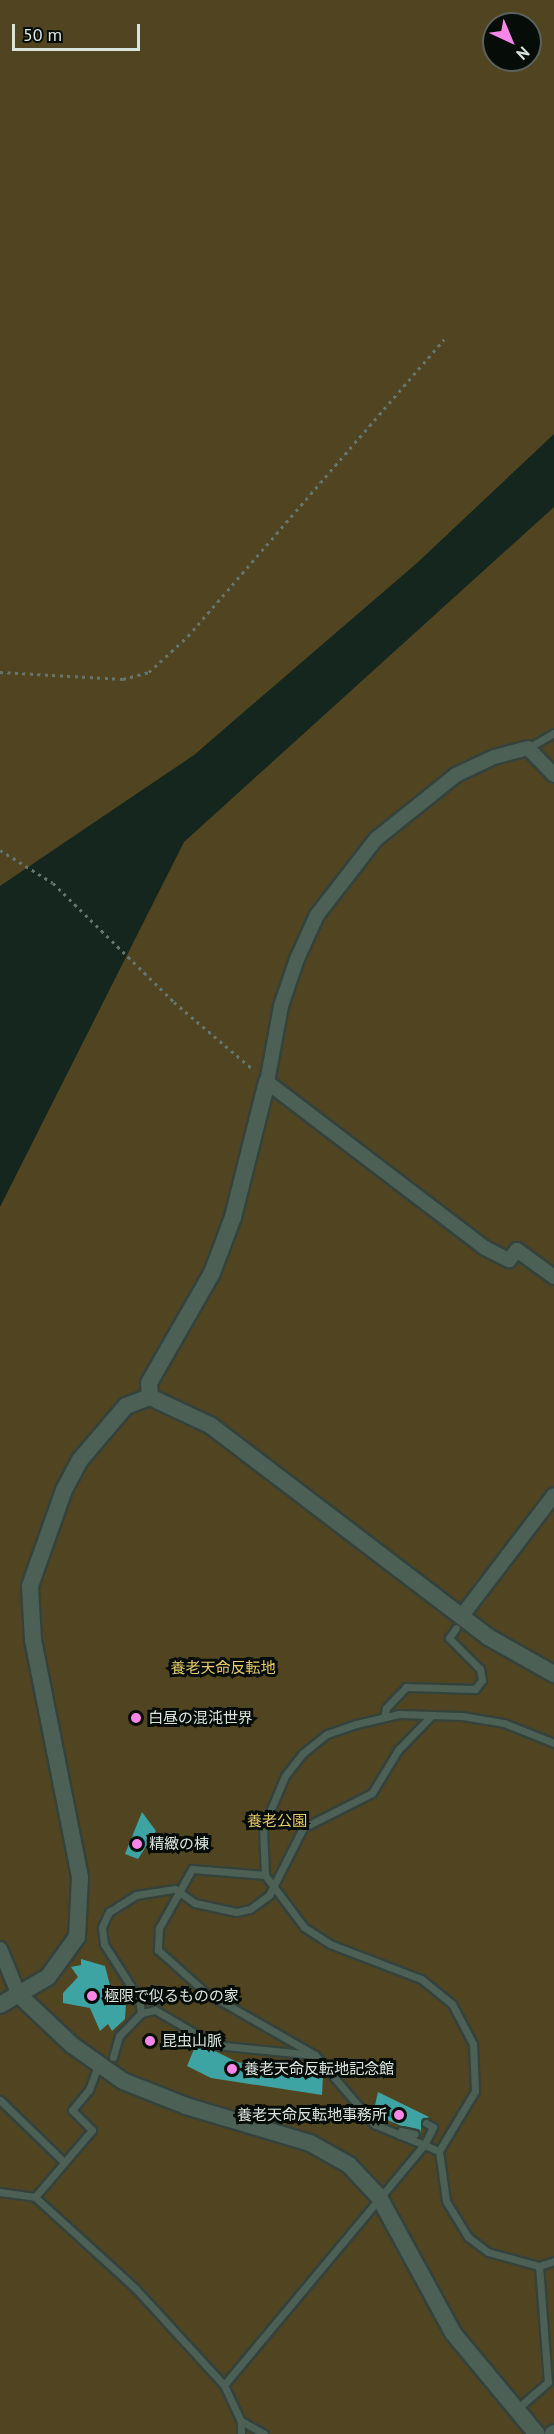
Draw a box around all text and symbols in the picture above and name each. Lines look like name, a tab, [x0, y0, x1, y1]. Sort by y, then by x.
scale bar	[15, 12, 142, 50]
north arrow	[482, 12, 542, 72]
text: 50 m	[23, 23, 62, 46]
text: N	[512, 43, 534, 64]
park label: 養老天命反転地	[171, 1659, 275, 1677]
place label: 白昼の混沌世界	[148, 1709, 253, 1727]
marker: 白昼の混沌世界	[129, 1711, 143, 1725]
park label: 養老公園	[247, 1812, 307, 1830]
place label: 精緻の棟	[149, 1835, 209, 1853]
marker: 精緻の棟	[130, 1837, 144, 1851]
place label: 極限で似るものの家	[104, 1987, 239, 2005]
marker: 極限で似るものの家	[85, 1989, 99, 2003]
place label: 昆虫山脈	[162, 2032, 222, 2050]
marker: 昆虫山脈	[143, 2034, 157, 2048]
place label: 養老天命反転地記念館	[244, 2060, 394, 2078]
marker: 養老天命反転地記念館	[225, 2062, 239, 2076]
place label: 養老天命反転地事務所	[237, 2106, 387, 2124]
marker: 養老天命反転地事務所	[392, 2108, 406, 2122]

